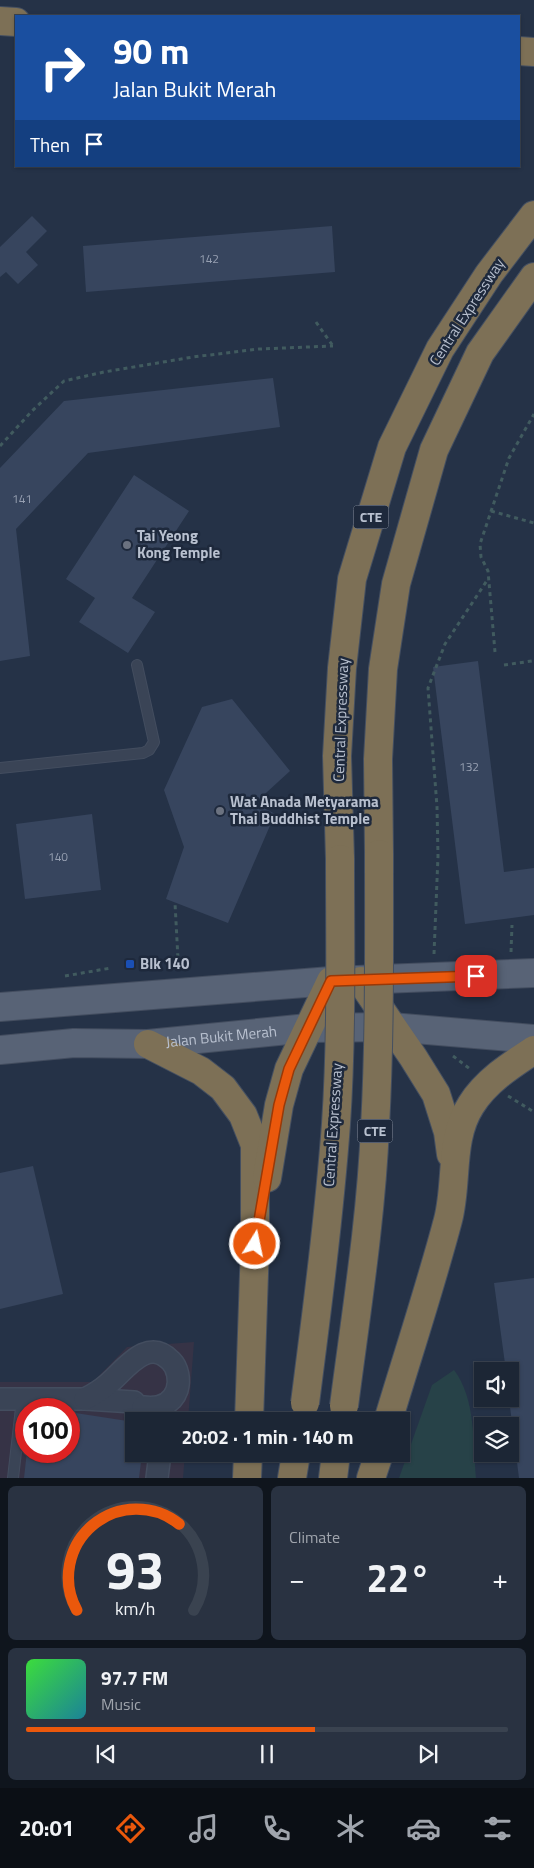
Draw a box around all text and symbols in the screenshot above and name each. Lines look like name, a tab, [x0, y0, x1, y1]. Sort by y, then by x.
text: 90 m	[113, 24, 189, 78]
icon: right	[30, 35, 95, 100]
text: Jalan Bukit Merah	[113, 72, 276, 106]
text: Then	[30, 130, 70, 159]
icon: arrive	[80, 130, 108, 158]
house number: 142	[199, 249, 219, 268]
street label: Central Expressway	[423, 254, 510, 370]
house number: 141	[12, 489, 32, 508]
road number: CTE	[354, 506, 388, 528]
place label: Tai Yeong Kong Temple	[137, 524, 221, 564]
marker: Tai Yeong Kong Temple	[121, 539, 133, 551]
street label: Central Expressway	[327, 658, 354, 782]
house number: 132	[459, 757, 479, 776]
place label: Wat Anada Metyarama Thai Buddhist Temple	[230, 790, 379, 830]
marker: Wat Anada Metyarama Thai Buddhist Temple	[214, 805, 226, 817]
house number: 140	[48, 847, 68, 866]
place label: Blk 140	[140, 952, 190, 975]
pin	[455, 955, 497, 997]
marker: Blk 140	[124, 958, 136, 970]
icon: arrive	[462, 962, 490, 990]
street label: Jalan Bukit Merah	[165, 1019, 278, 1053]
street label: Central Expressway	[317, 1062, 348, 1188]
road number: CTE	[358, 1120, 392, 1142]
position arrow	[228, 1217, 280, 1269]
map controls	[474, 1362, 519, 1462]
button: sound	[474, 1362, 519, 1407]
speed limit sign: 100	[15, 1398, 80, 1463]
button: layers	[474, 1417, 519, 1462]
text: 20:02 · 1 min · 140 m	[181, 1422, 354, 1451]
text: Climate	[289, 1525, 340, 1549]
text: 93	[106, 1530, 165, 1609]
text: 22°	[367, 1549, 430, 1607]
text: −	[289, 1557, 305, 1600]
text: +	[492, 1557, 508, 1600]
text: km/h	[115, 1595, 156, 1622]
text: 97.7 FM	[101, 1663, 168, 1692]
text: Music	[101, 1692, 141, 1716]
icon: previous	[92, 1740, 120, 1768]
icon: pause	[253, 1740, 281, 1768]
icon: next	[414, 1740, 442, 1768]
text: 20:01	[19, 1811, 74, 1845]
icon: directions	[113, 1811, 148, 1846]
icon: music	[186, 1811, 221, 1846]
icon: phone	[259, 1811, 294, 1846]
icon: climate	[333, 1811, 368, 1846]
icon: car	[406, 1811, 441, 1846]
icon: filters	[480, 1811, 515, 1846]

